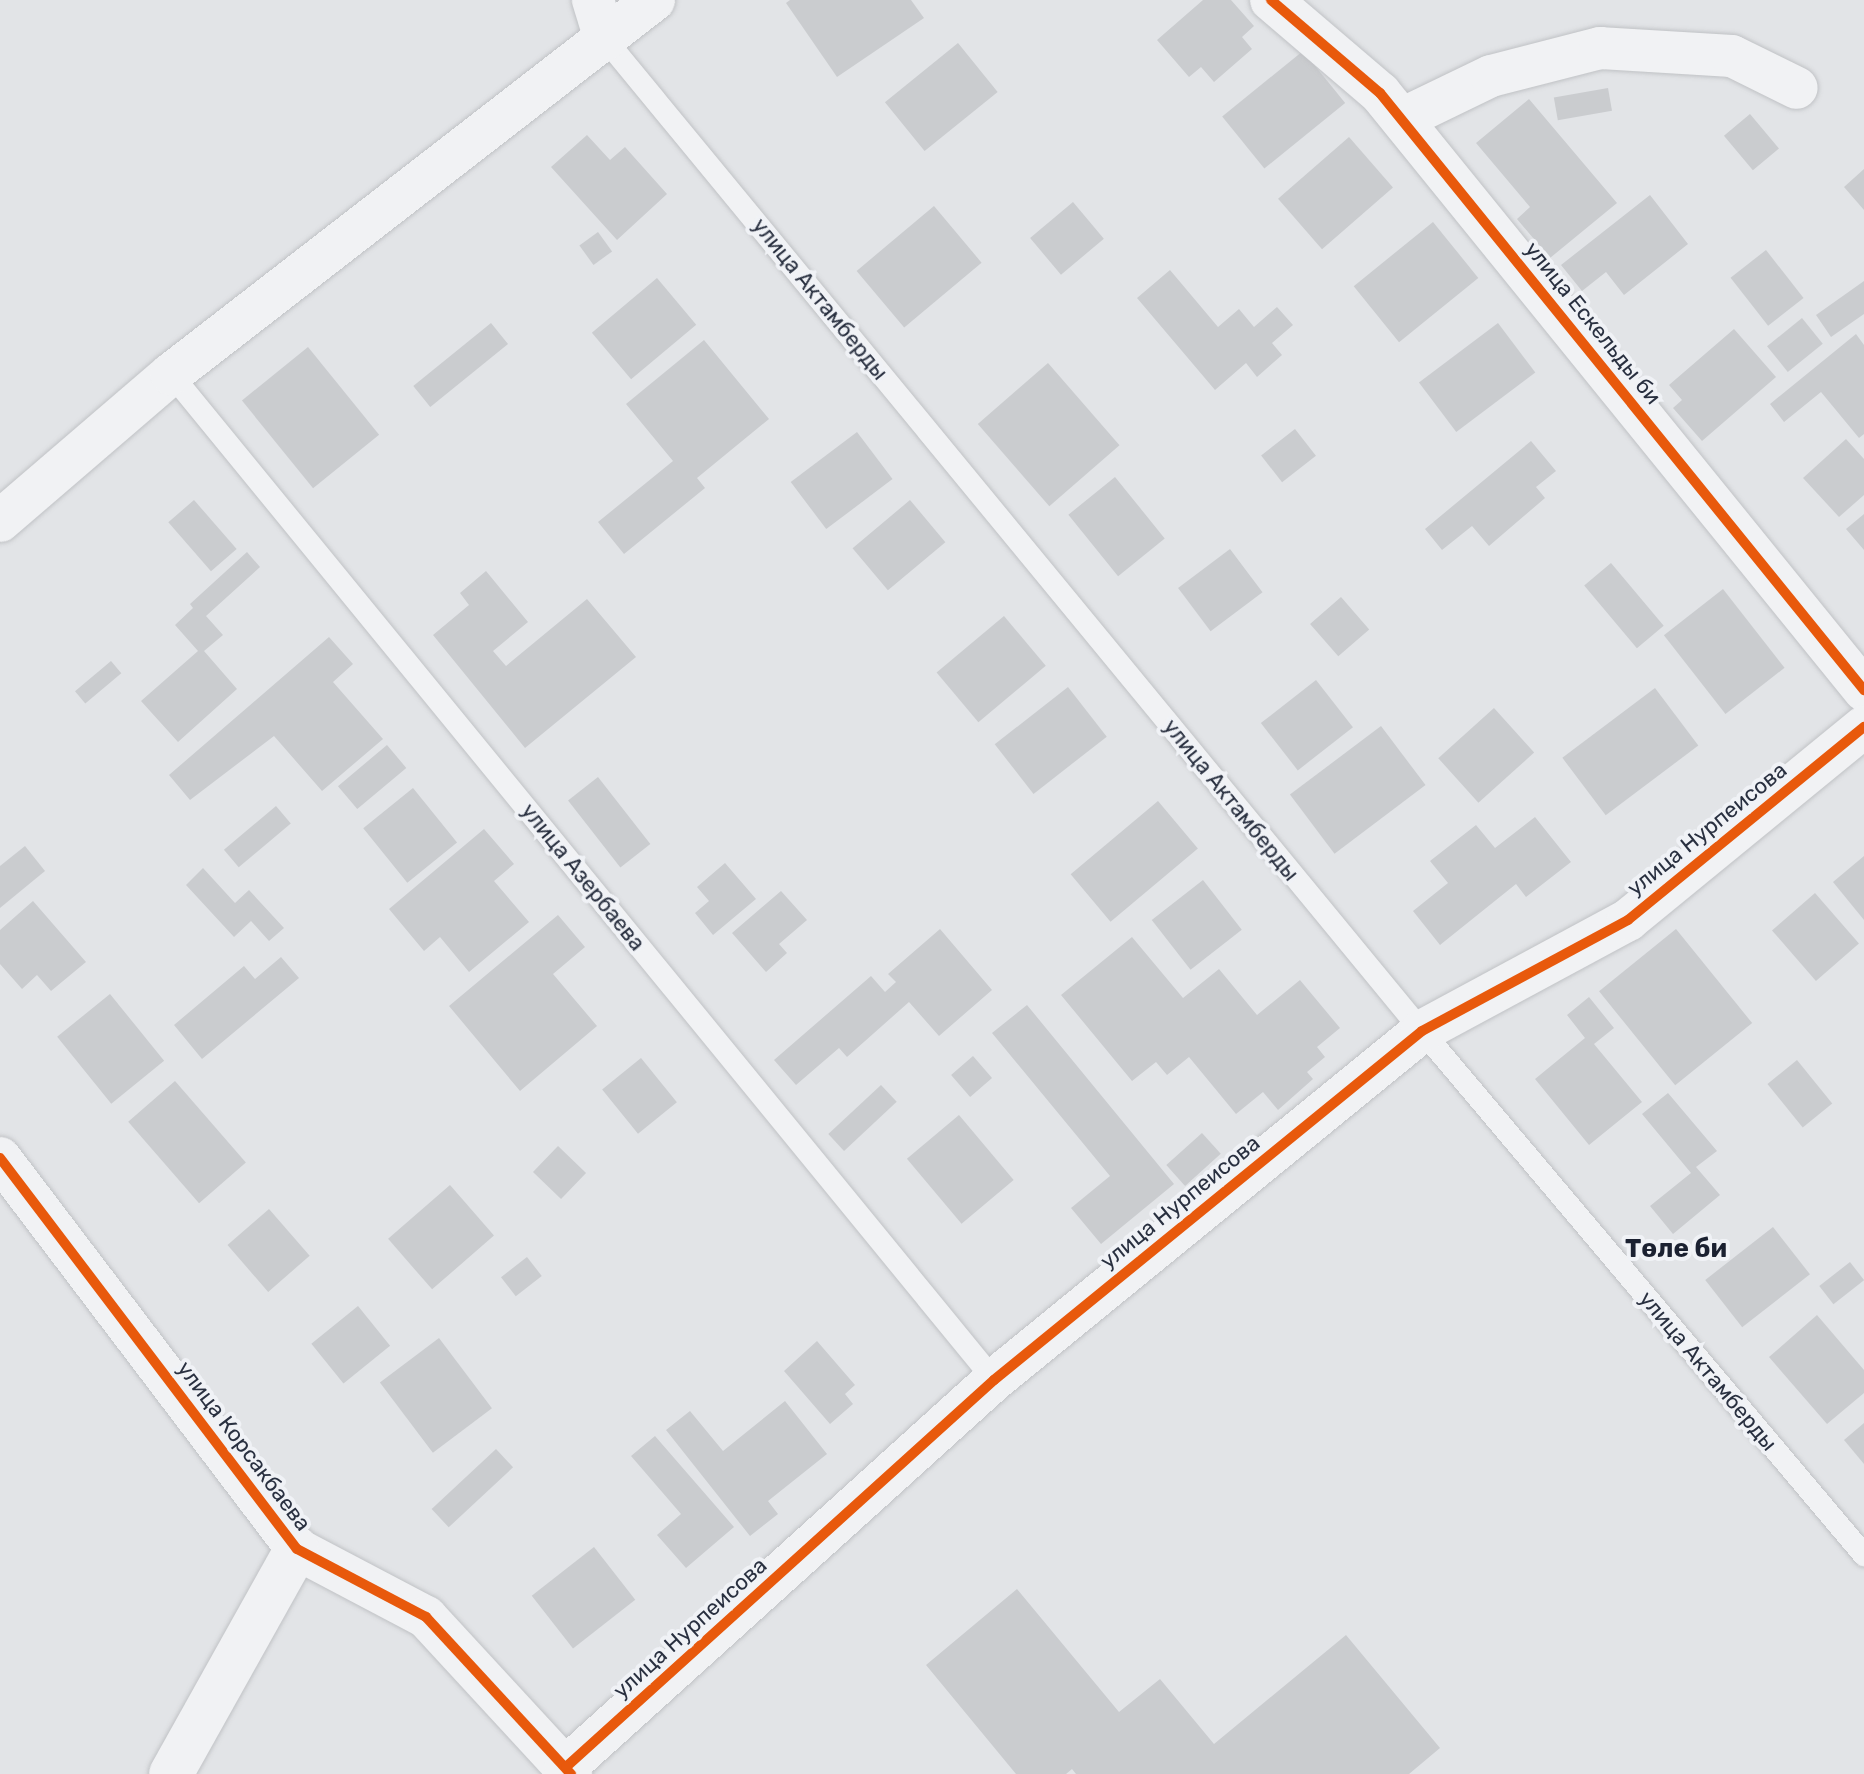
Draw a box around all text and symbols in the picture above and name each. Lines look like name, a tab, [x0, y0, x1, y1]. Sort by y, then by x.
street label: улица Актамберды	[747, 213, 893, 385]
street label: улица Ескельды би	[1519, 236, 1667, 410]
street label: улица Актамберды	[1158, 714, 1304, 886]
street label: улица Нурпеисова	[1622, 757, 1792, 901]
street label: улица Азербаева	[516, 798, 650, 956]
street label: улица Нурпеисова	[1095, 1130, 1265, 1274]
district label: Төле би	[1625, 1233, 1727, 1265]
street label: улица Актамберды	[1633, 1286, 1783, 1456]
street label: улица Корсакбаева	[172, 1356, 316, 1536]
street label: улица Нурпеисова	[608, 1552, 772, 1704]

